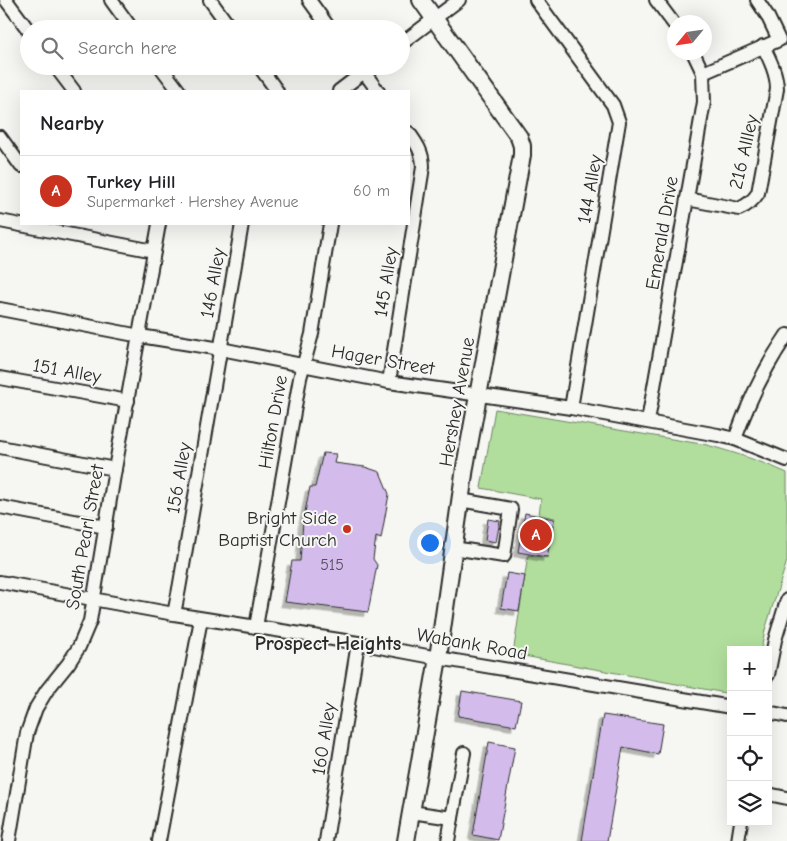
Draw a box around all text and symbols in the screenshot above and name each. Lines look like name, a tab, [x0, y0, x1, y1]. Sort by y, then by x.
north arrow	[667, 15, 712, 60]
search box	[20, 20, 410, 75]
icon: search	[38, 34, 66, 62]
text: Search here	[78, 37, 177, 59]
text: Nearby	[40, 111, 104, 135]
street label: 216 Allley	[725, 112, 763, 191]
street label: 144 Alley	[573, 152, 607, 225]
text: Turkey Hill	[87, 171, 175, 193]
street label: Emerald Drive	[641, 174, 683, 292]
text: A	[52, 182, 60, 200]
text: 60 m	[353, 182, 390, 200]
text: Supermarket · Hershey Avenue	[87, 193, 299, 211]
street label: 145 Alley	[370, 245, 402, 319]
street label: 146 Alley	[196, 246, 230, 320]
street label: Hershey Avenue	[435, 336, 479, 468]
street label: Hager Street	[330, 340, 437, 380]
street label: 151 Alley	[31, 354, 103, 388]
street label: Hilton Drive	[254, 373, 292, 471]
street label: 156 Alley	[162, 440, 196, 515]
street label: South Pearl Street	[61, 462, 109, 611]
place label: Bright Side Baptist Church	[218, 507, 337, 551]
pin: A	[520, 516, 552, 554]
marker: Bright Side Baptist Church	[341, 523, 353, 535]
your location	[417, 530, 443, 556]
house number: 515	[320, 556, 344, 574]
street label: Wabank Road	[415, 623, 529, 665]
district label: Prospect Heights	[255, 632, 401, 655]
map controls	[727, 646, 772, 826]
button: +	[727, 646, 772, 691]
button: −	[727, 691, 772, 736]
street label: 160 Alley	[307, 701, 341, 777]
button: locate	[727, 736, 772, 781]
button: layers	[727, 781, 772, 826]

